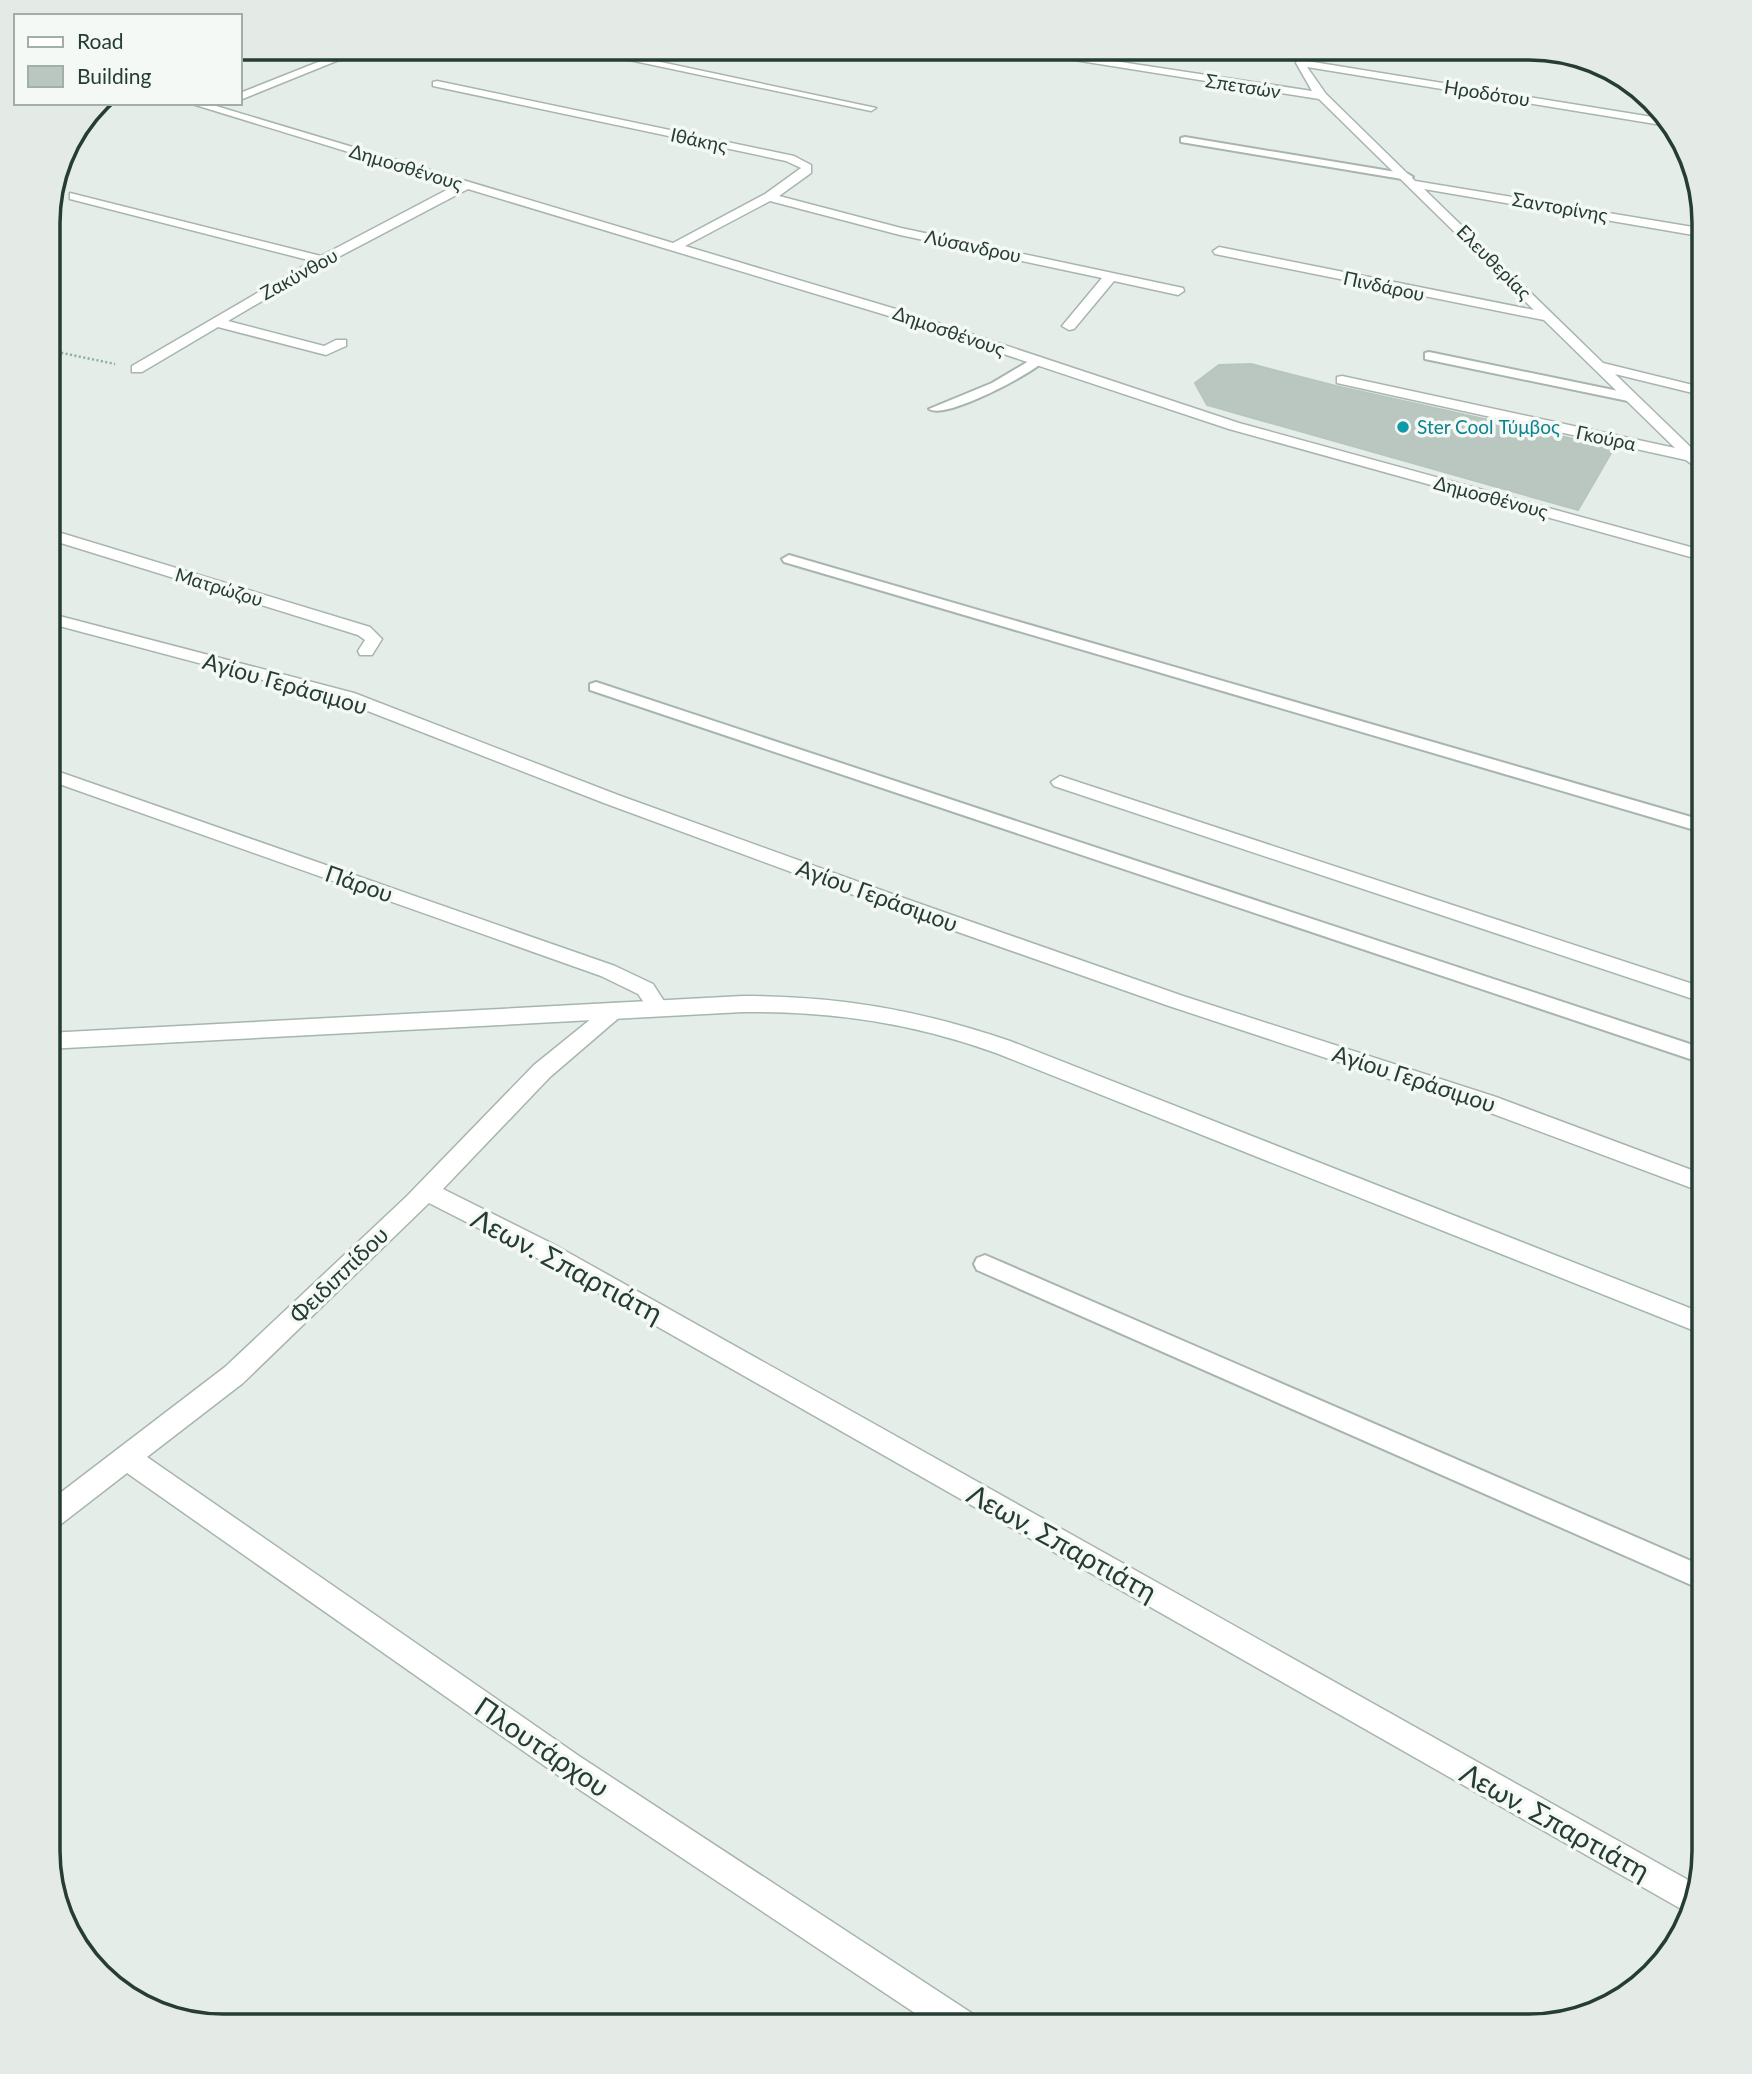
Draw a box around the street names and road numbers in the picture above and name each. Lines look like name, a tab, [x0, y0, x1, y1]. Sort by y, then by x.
street label: Σπετσών	[1204, 68, 1282, 103]
street label: Ηροδότου	[1443, 74, 1532, 111]
street label: Ιθάκης	[669, 122, 730, 157]
street label: Δημοσθένους	[347, 138, 465, 195]
street label: Σαντορίνης	[1511, 187, 1610, 226]
street label: Ελευθερίας	[1452, 220, 1537, 304]
street label: Λύσανδρου	[923, 224, 1023, 267]
street label: Ζακύνθου	[256, 243, 341, 304]
street label: Πινδάρου	[1341, 266, 1427, 305]
street label: Δημοσθένους	[890, 301, 1008, 360]
street label: Γκούρα	[1574, 420, 1639, 455]
street label: Δημοσθένους	[1432, 470, 1551, 523]
street label: Ματρώζου	[173, 562, 266, 611]
street label: Αγίου Γεράσιμου	[200, 646, 371, 720]
street label: Αγίου Γεράσιμου	[793, 853, 962, 937]
street label: Πάρου	[322, 859, 397, 908]
street label: Αγίου Γεράσιμου	[1329, 1039, 1499, 1118]
street label: Λεων. Σπαρτιάτη	[466, 1200, 669, 1330]
street label: Φειδιππίδου	[283, 1220, 394, 1328]
street label: Λεων. Σπαρτιάτη	[962, 1476, 1163, 1608]
street label: Πλουτάρχου	[469, 1689, 616, 1804]
street label: Λεων. Σπαρτιάτη	[1455, 1755, 1656, 1887]

